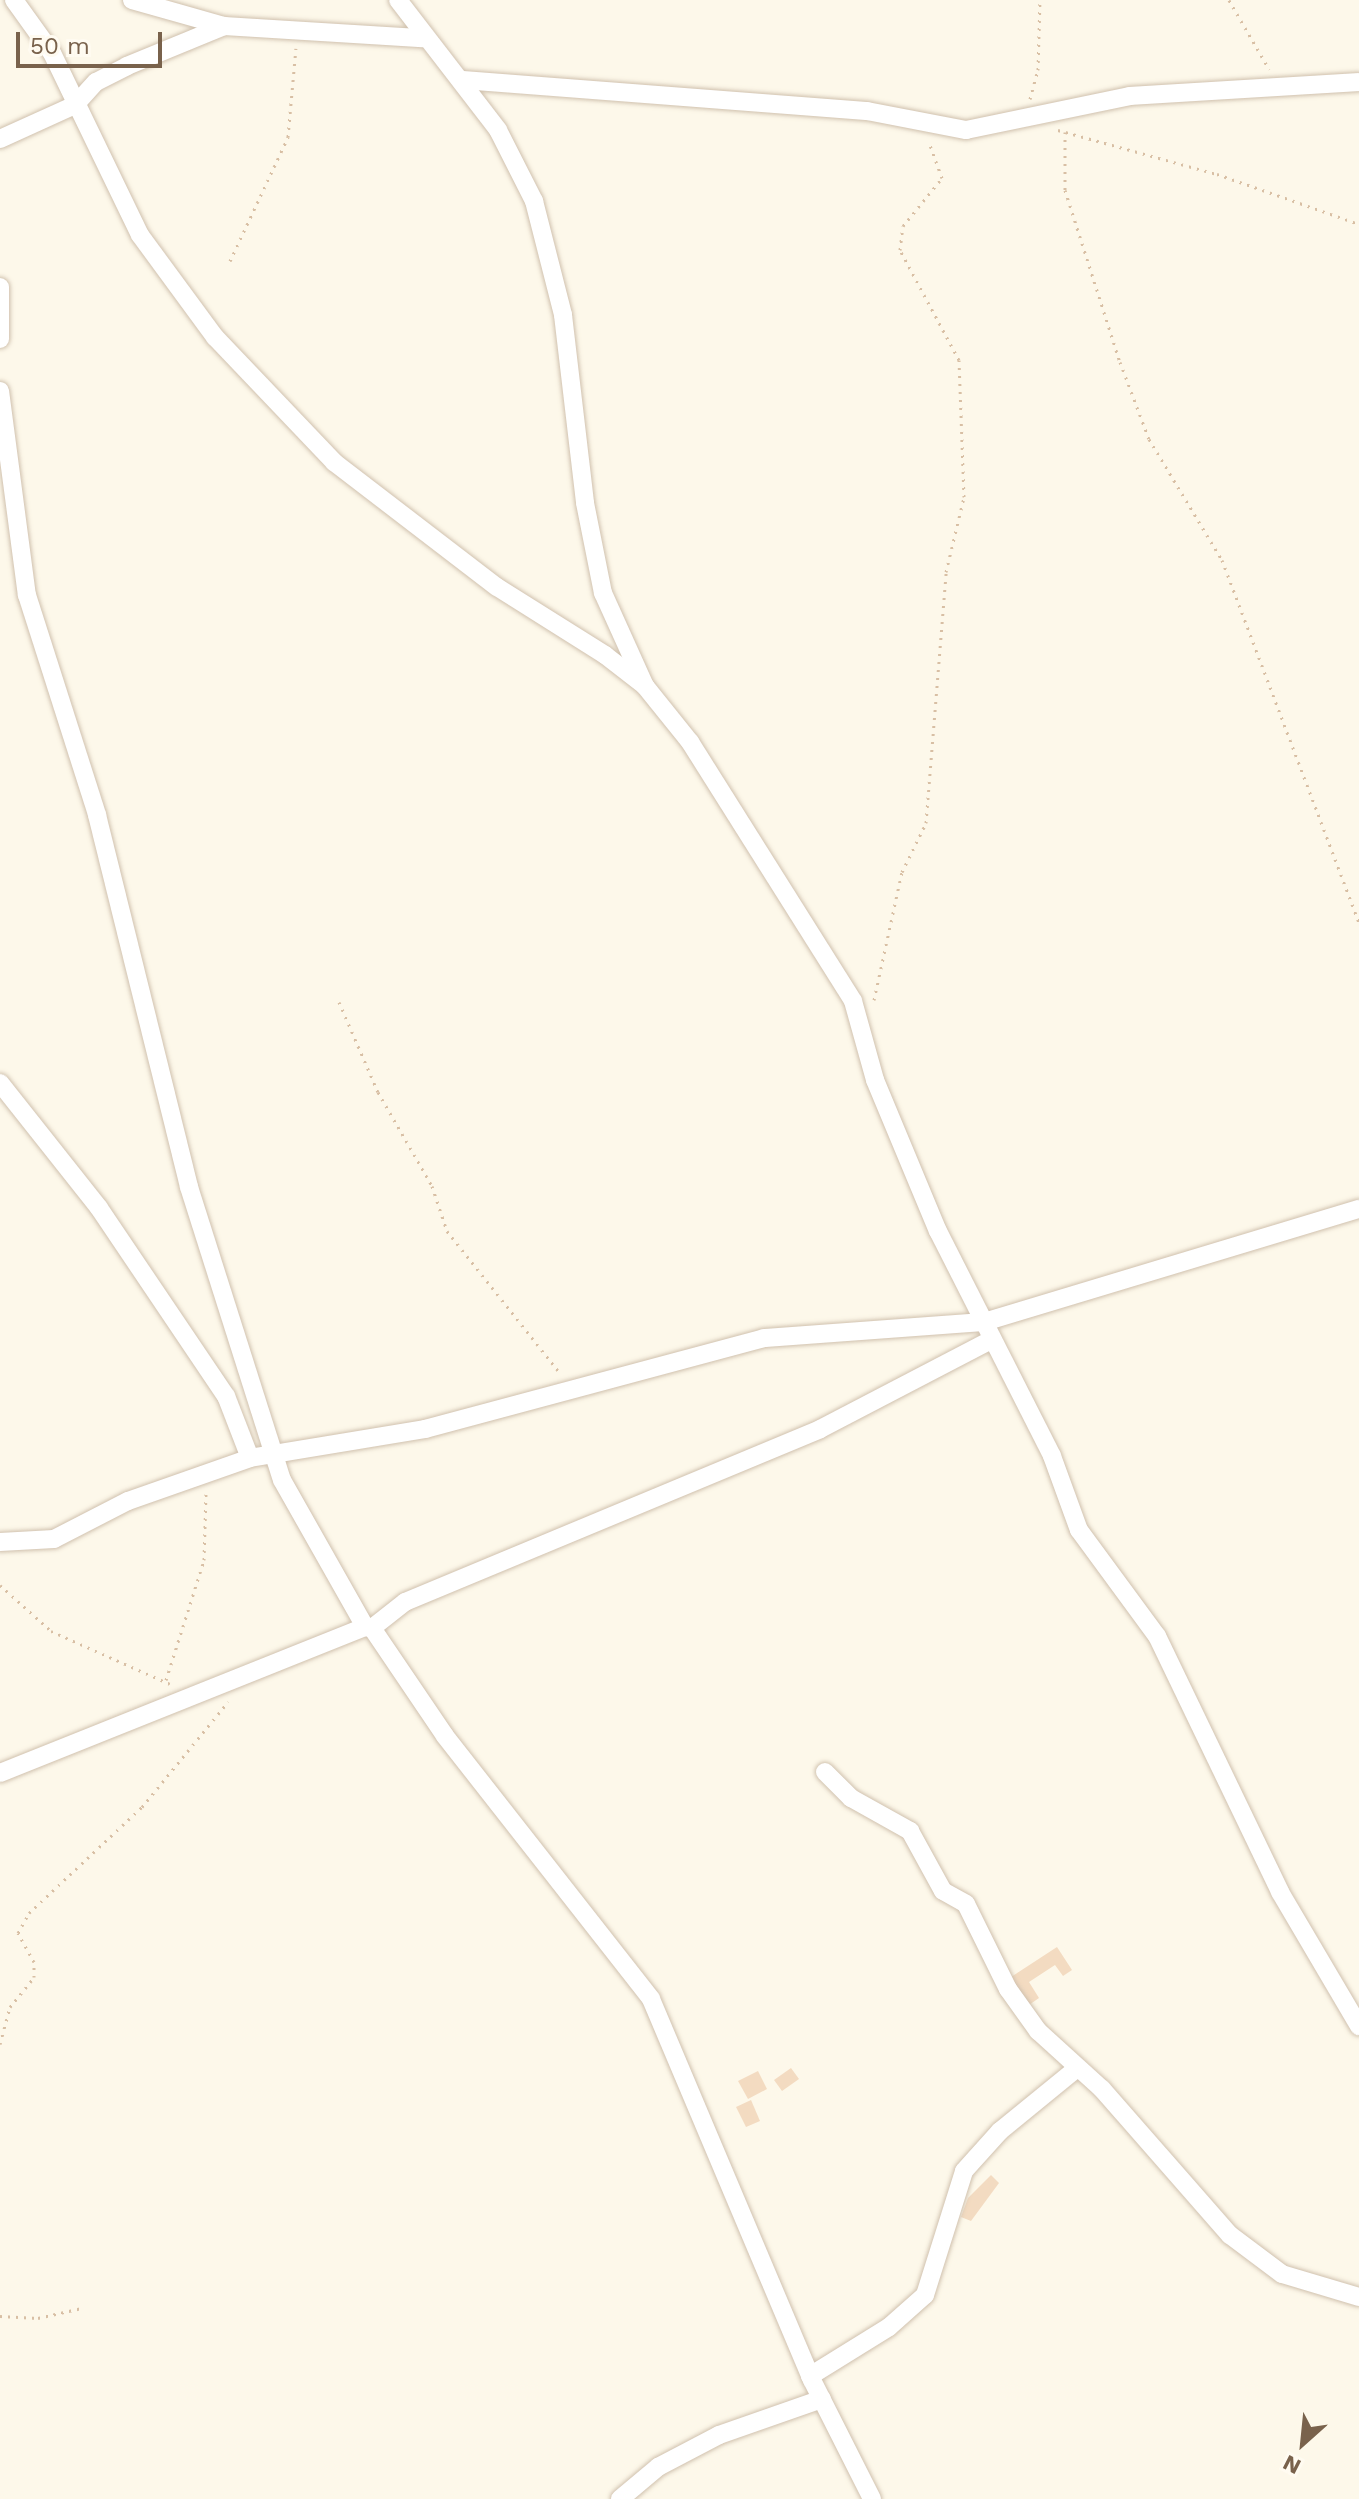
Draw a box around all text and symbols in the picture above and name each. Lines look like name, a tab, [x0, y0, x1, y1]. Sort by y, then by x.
scale bar	[20, 16, 166, 66]
text: 50 m	[30, 32, 90, 60]
north arrow	[1263, 2403, 1343, 2483]
text: N	[1279, 2450, 1305, 2480]

